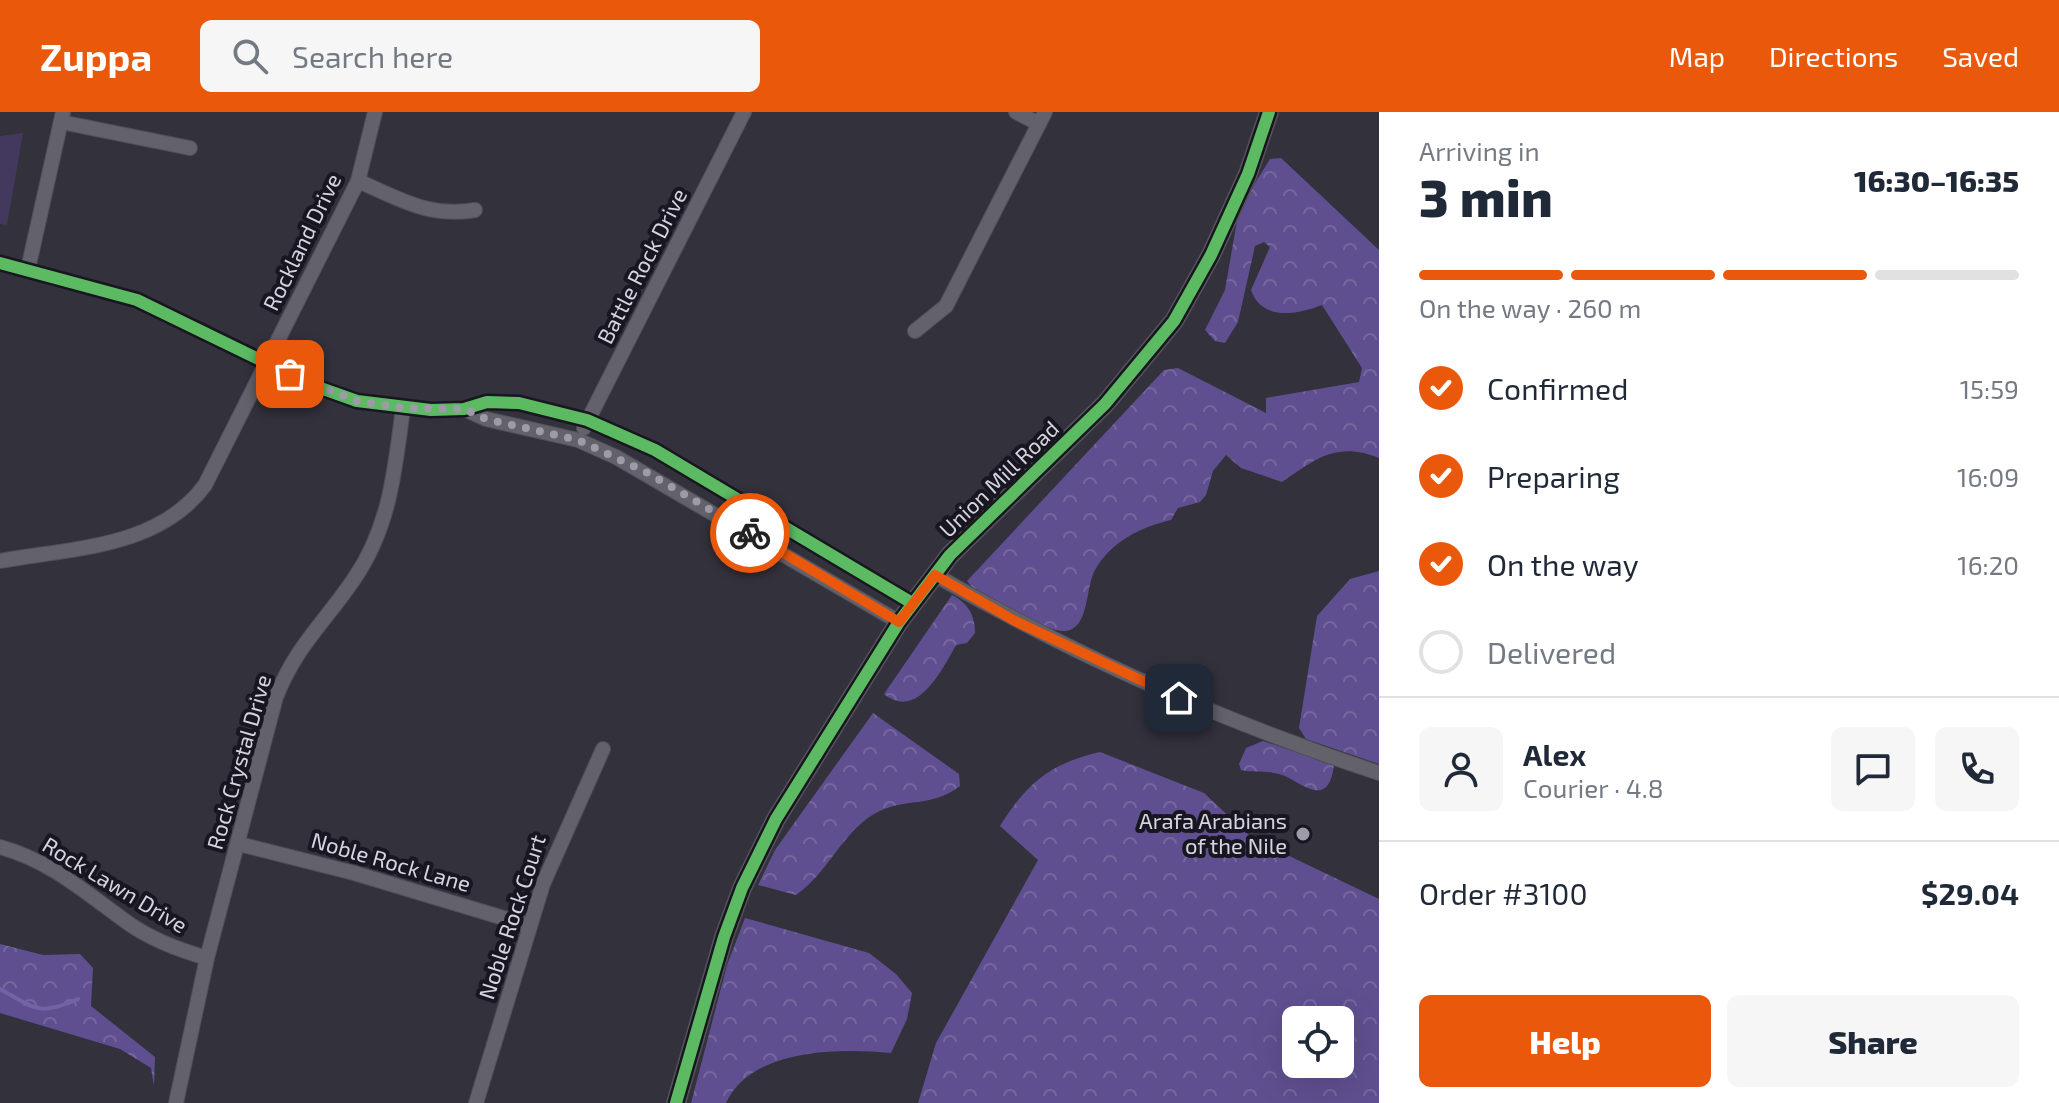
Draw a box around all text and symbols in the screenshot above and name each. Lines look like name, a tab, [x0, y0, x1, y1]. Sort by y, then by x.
search box	[200, 20, 760, 92]
text: Zuppa	[40, 33, 152, 79]
icon: search	[228, 34, 272, 78]
text: Search here	[292, 38, 453, 74]
text: Map	[1669, 39, 1725, 73]
text: Directions	[1769, 39, 1898, 73]
text: Saved	[1942, 39, 2019, 73]
text: Arriving in	[1419, 135, 1540, 166]
text: 16:30–16:35	[1854, 162, 2019, 198]
text: 3 min	[1419, 165, 1553, 227]
street label: Rockland Drive	[257, 169, 345, 314]
street label: Battle Rock Drive	[591, 184, 691, 347]
text: On the way · 260 m	[1419, 292, 1641, 323]
pin	[256, 340, 324, 408]
icon: bag	[268, 352, 312, 396]
icon: check	[1419, 366, 1463, 410]
text: Confirmed	[1487, 370, 1628, 406]
text: 15:59	[1960, 373, 2019, 404]
street label: Union Mill Road	[933, 415, 1063, 542]
icon: check	[1419, 454, 1463, 498]
text: Preparing	[1487, 458, 1620, 494]
text: 16:09	[1957, 461, 2019, 492]
courier	[710, 493, 790, 573]
icon: bike	[728, 511, 772, 555]
icon: check	[1419, 542, 1463, 586]
text: On the way	[1487, 546, 1639, 582]
text: 16:20	[1957, 549, 2019, 580]
text: Delivered	[1487, 634, 1616, 670]
pin	[1145, 664, 1213, 732]
street label: Rock Crystal Drive	[201, 671, 275, 852]
icon: home	[1157, 676, 1201, 720]
button: person	[1419, 727, 1503, 811]
button: chat	[1831, 727, 1915, 811]
button: phone	[1935, 727, 2019, 811]
text: Alex	[1523, 736, 1586, 772]
text: Courier · 4.8	[1523, 772, 1664, 803]
place label: Arafa Arabians of the Nile	[1139, 807, 1287, 858]
marker: Arafa Arabians of the Nile	[1294, 825, 1312, 843]
street label: Noble Rock Lane	[309, 826, 474, 896]
street label: Rock Lawn Drive	[39, 831, 193, 938]
street label: Noble Rock Court	[472, 831, 550, 1002]
text: Order #3100	[1419, 875, 1588, 911]
text: $29.04	[1921, 875, 2019, 911]
button: Help	[1419, 995, 1711, 1087]
button: Share	[1727, 995, 2019, 1087]
map controls	[1282, 1006, 1354, 1078]
button: locate	[1282, 1006, 1354, 1078]

